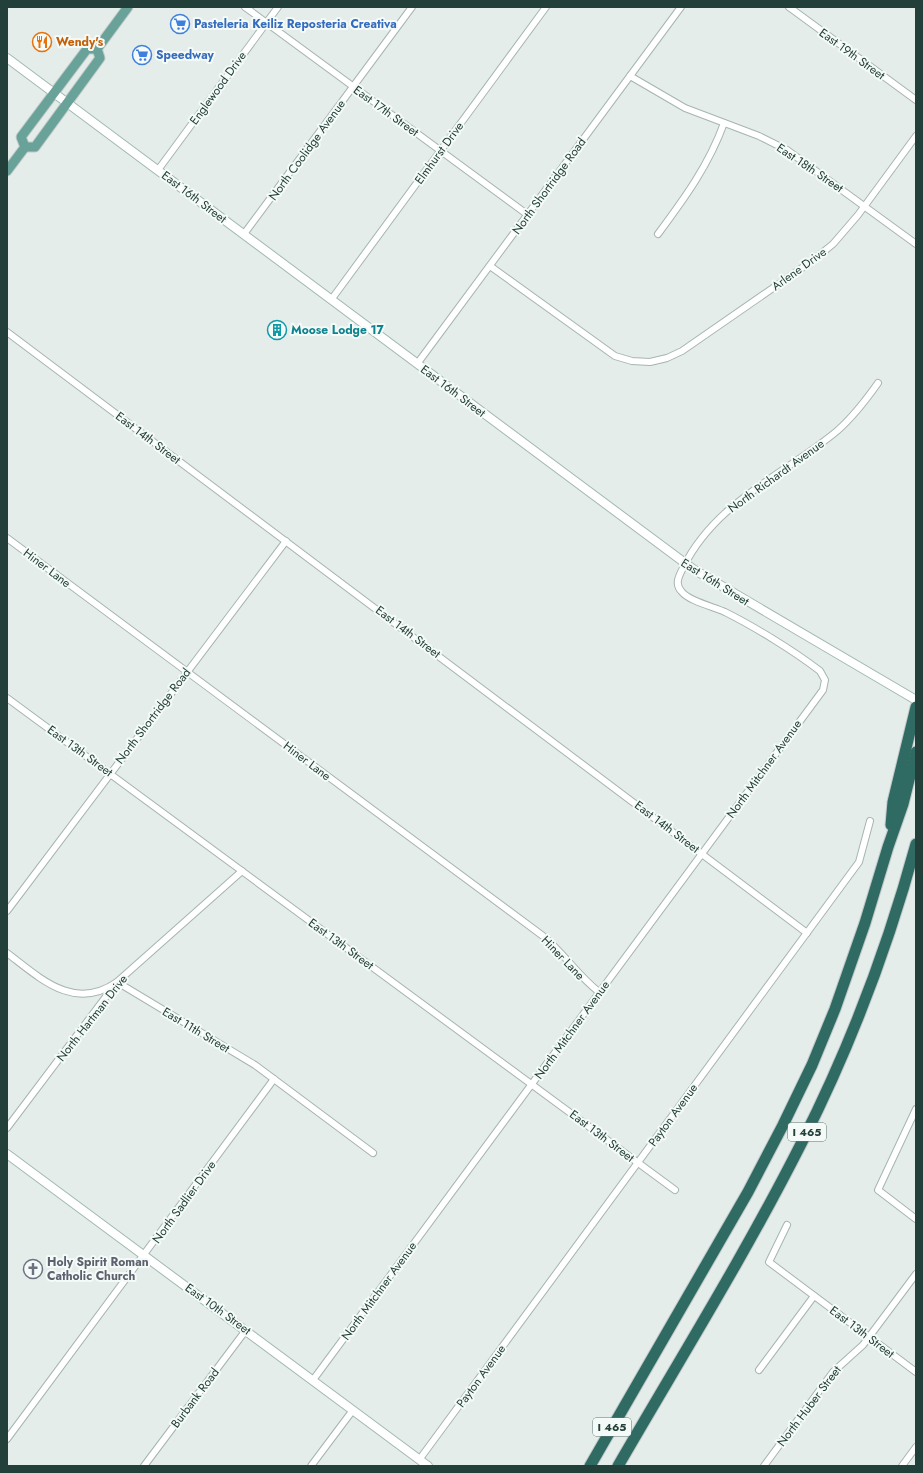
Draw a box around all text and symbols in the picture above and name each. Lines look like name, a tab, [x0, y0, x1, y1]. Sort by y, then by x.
supermarket icon: Pasteleria Keiliz Reposteria Creativa	[169, 13, 191, 35]
place label: Pasteleria Keiliz Reposteria Creativa	[194, 15, 397, 33]
street label: East 19th Street	[815, 24, 889, 84]
restaurant icon: Wendy's	[31, 31, 53, 53]
place label: Wendy's	[56, 33, 104, 51]
supermarket icon: Speedway	[131, 44, 153, 66]
place label: Speedway	[156, 46, 215, 64]
street label: Englewood Drive	[185, 48, 251, 128]
street label: East 17th Street	[350, 81, 422, 141]
street label: North Coolidge Avenue	[264, 96, 350, 204]
street label: Elmhurst Drive	[410, 118, 468, 188]
street label: North Shortridge Road	[508, 134, 590, 238]
street label: East 18th Street	[773, 139, 847, 197]
street label: East 16th Street	[158, 167, 230, 228]
street label: Arlene Drive	[768, 243, 830, 295]
building icon: Moose Lodge 17	[266, 319, 288, 341]
place label: Moose Lodge 17	[291, 321, 385, 339]
street label: East 16th Street	[417, 361, 489, 422]
street label: East 14th Street	[112, 407, 184, 469]
street label: North Richardt Avenue	[724, 435, 828, 517]
street label: Hiner Lane	[19, 544, 75, 592]
street label: East 16th Street	[677, 554, 753, 610]
street label: East 14th Street	[372, 601, 444, 663]
street label: North Shortridge Road	[111, 664, 195, 768]
street label: North Mitchner Avenue	[722, 716, 806, 822]
street label: East 13th Street	[44, 721, 117, 781]
street label: Hiner Lane	[279, 737, 335, 785]
street label: East 14th Street	[631, 796, 703, 858]
street label: East 13th Street	[305, 914, 378, 974]
street label: Hiner Lane	[537, 932, 589, 984]
street label: North Hartman Drive	[52, 971, 132, 1065]
street label: North Mitchner Avenue	[530, 977, 614, 1083]
street label: East 11th Street	[159, 1003, 233, 1057]
street label: Payton Avenue	[644, 1080, 702, 1150]
street label: East 13th Street	[566, 1106, 638, 1166]
road number: I 465	[788, 1123, 826, 1141]
street label: North Sadlier Drive	[148, 1157, 220, 1247]
street label: North Mitchner Avenue	[337, 1238, 421, 1344]
place label: Holy Spirit Roman Catholic Church	[47, 1253, 149, 1285]
church icon: Holy Spirit Roman Catholic Church	[22, 1258, 44, 1280]
street label: East 10th Street	[181, 1279, 255, 1339]
street label: East 13th Street	[826, 1302, 898, 1362]
street label: Payton Avenue	[452, 1341, 510, 1411]
street label: North Huber Street	[773, 1362, 845, 1450]
street label: Burbank Road	[167, 1364, 223, 1432]
road number: I 465	[593, 1418, 631, 1436]

